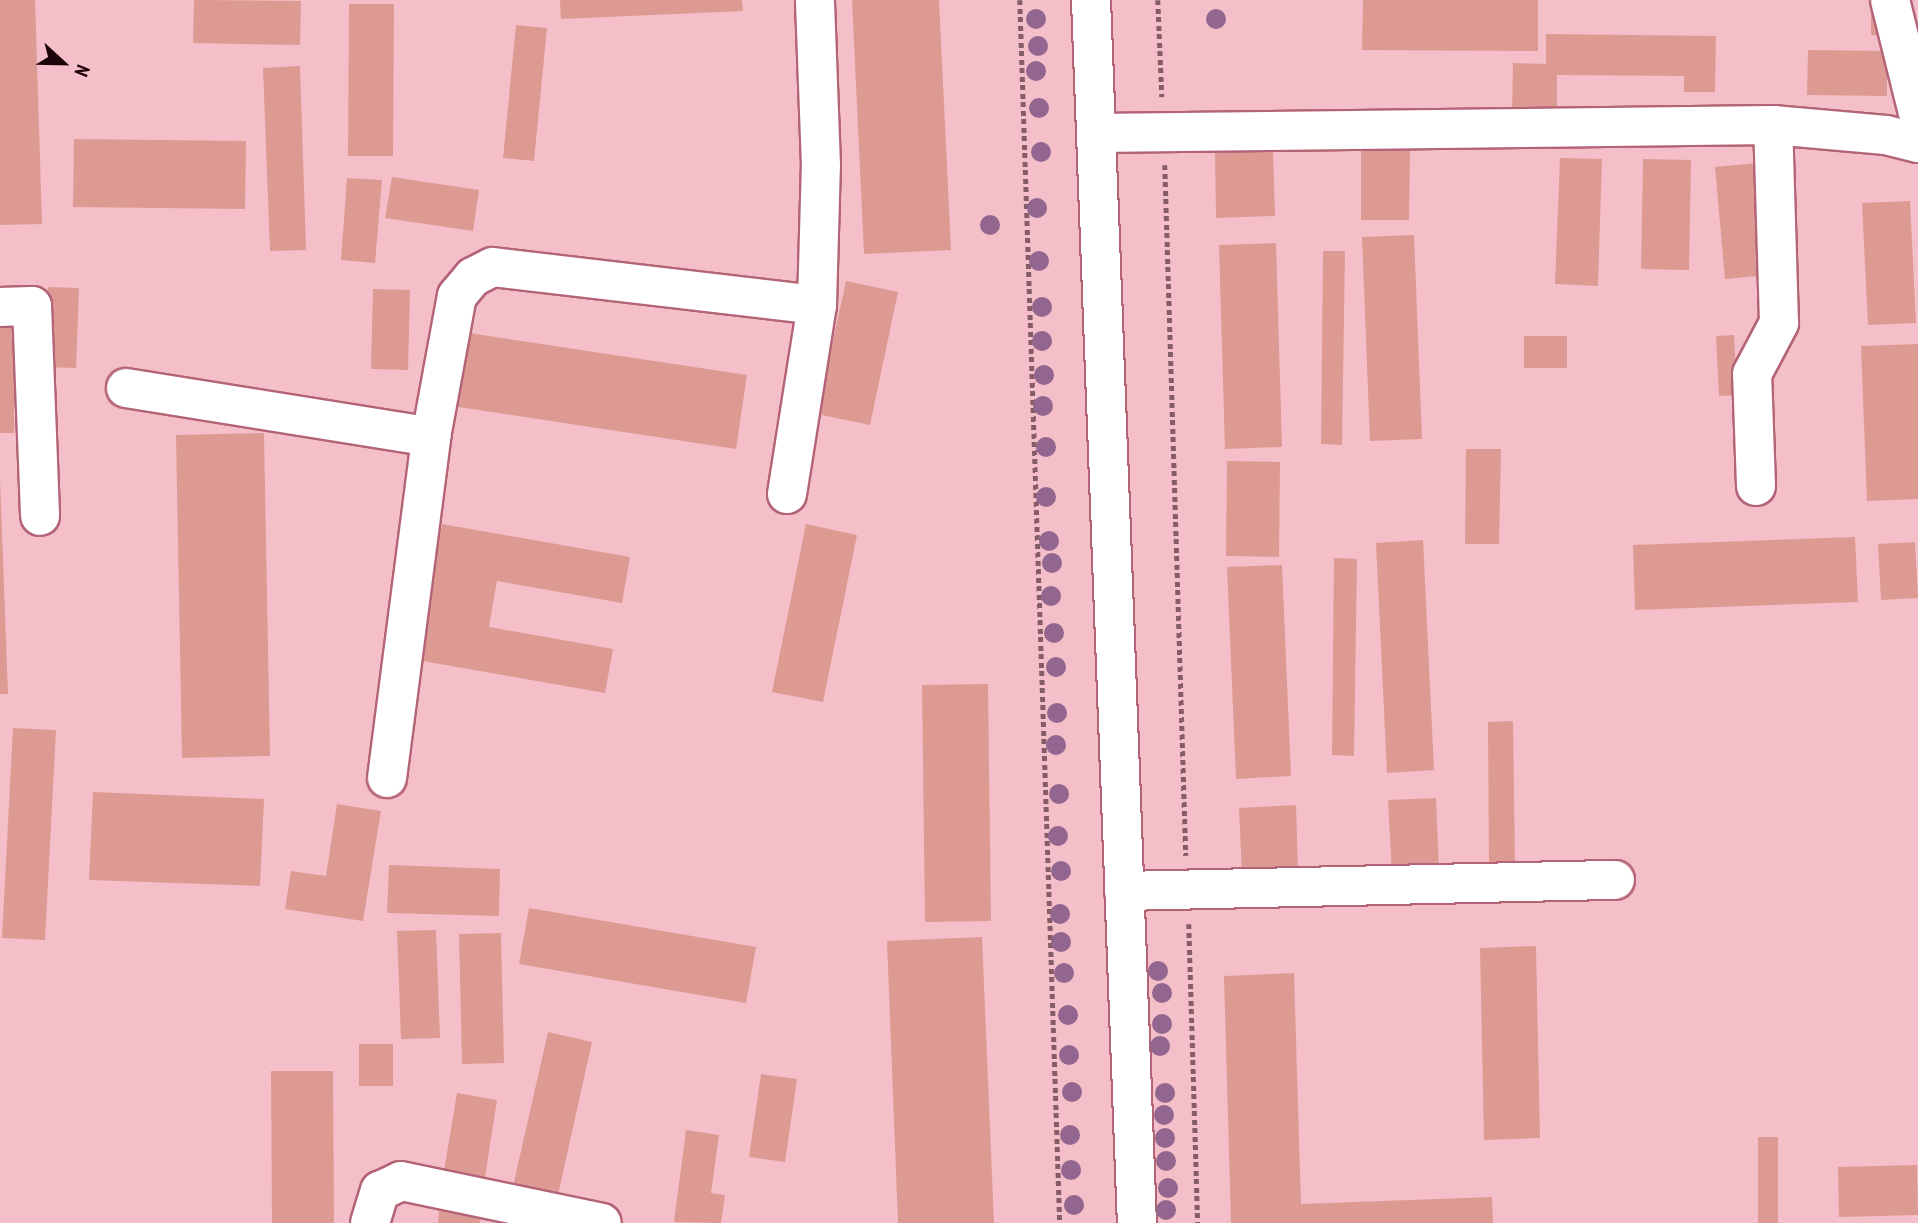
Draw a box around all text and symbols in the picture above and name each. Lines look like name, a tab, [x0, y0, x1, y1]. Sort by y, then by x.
north arrow	[28, 28, 98, 98]
text: N	[69, 62, 96, 80]

